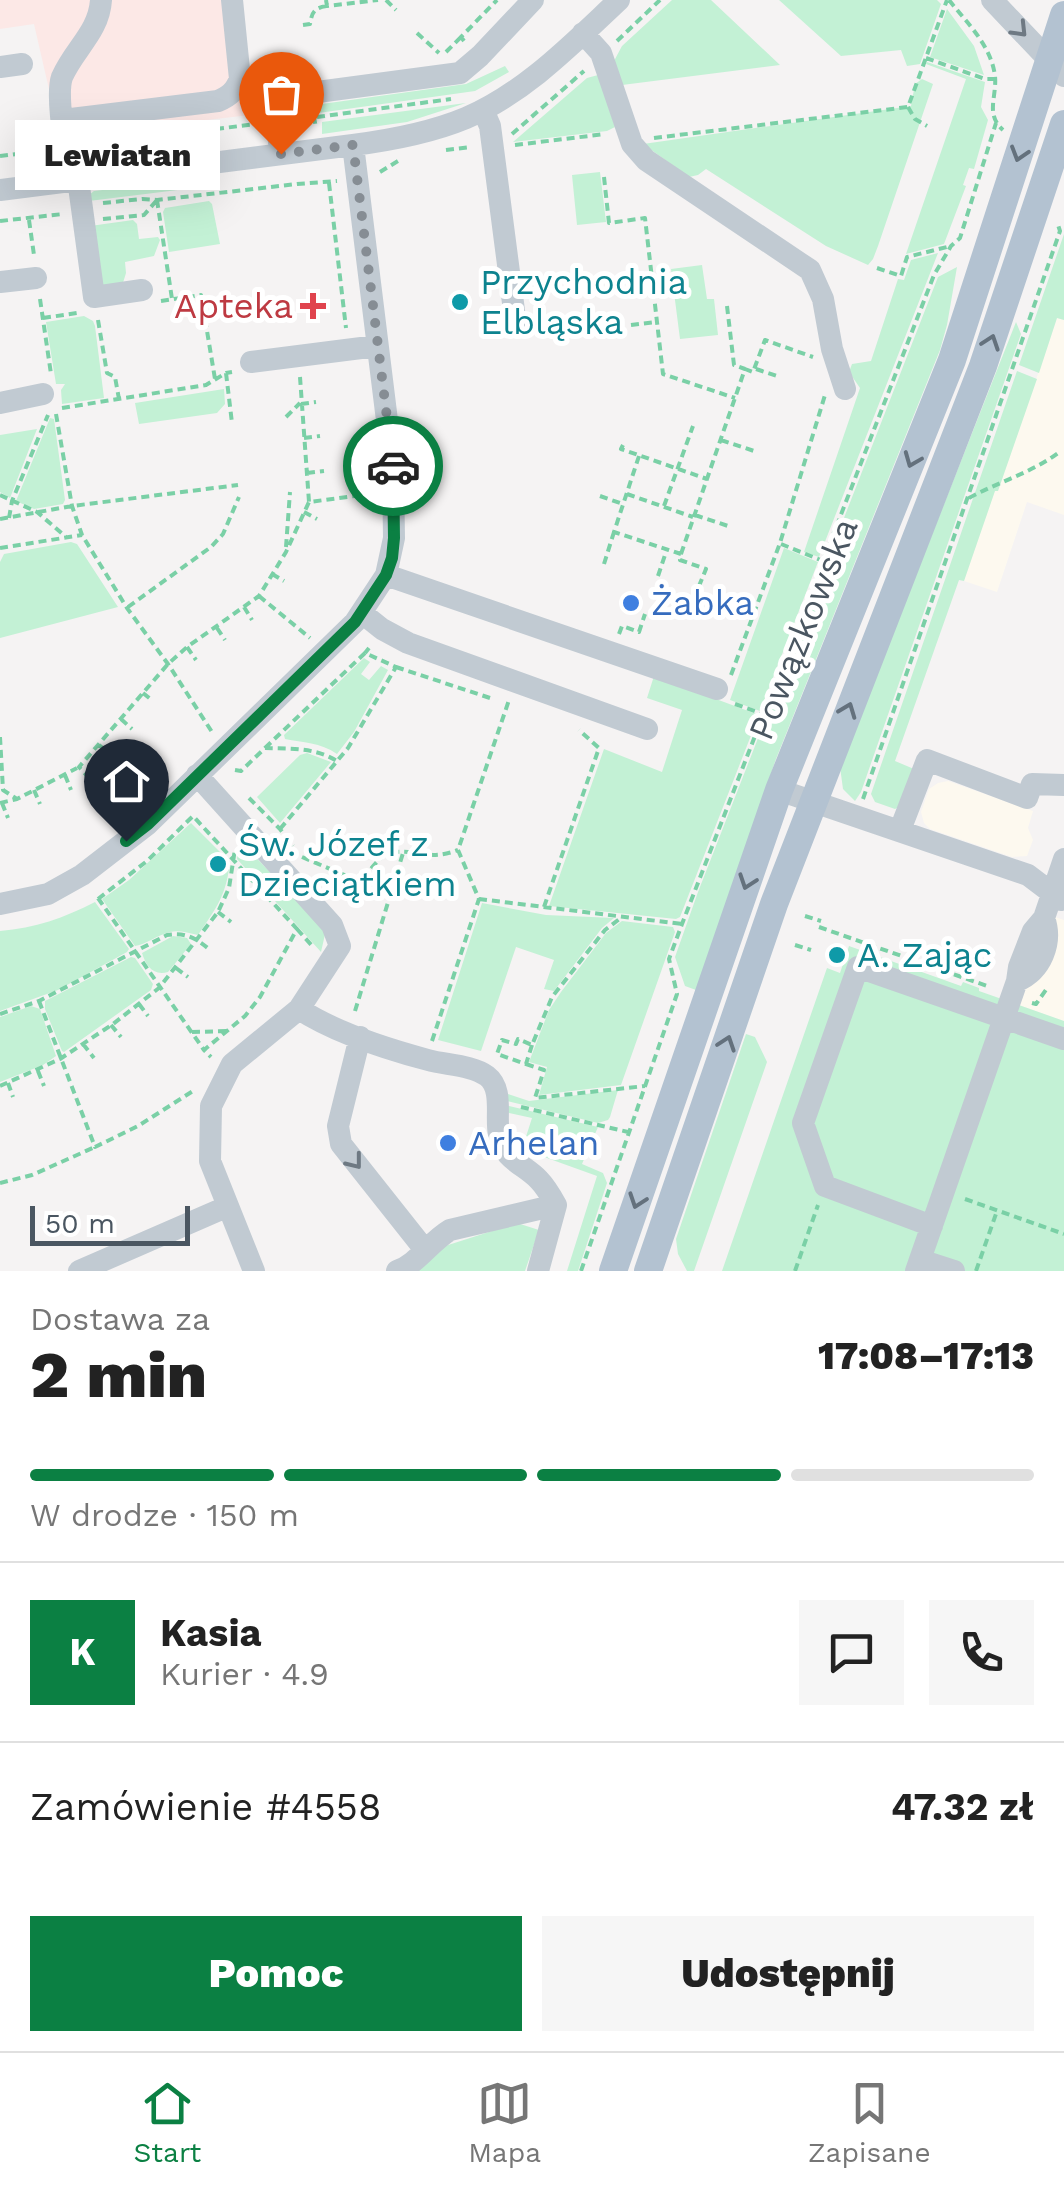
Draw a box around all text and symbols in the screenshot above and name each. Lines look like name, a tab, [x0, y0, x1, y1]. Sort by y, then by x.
one-way arrow	[1009, 19, 1027, 37]
pin	[239, 52, 324, 155]
icon: bag	[254, 67, 309, 122]
callout: Lewiatan	[16, 119, 221, 189]
text: Lewiatan	[44, 136, 191, 174]
one-way arrow	[1011, 144, 1031, 161]
place label: Przychodnia Elbląska	[480, 261, 687, 343]
place label: Apteka	[174, 285, 293, 327]
marker: Przychodnia Elbląska	[449, 291, 471, 313]
marker: Apteka	[302, 295, 324, 317]
one-way arrow	[979, 334, 999, 351]
courier	[343, 416, 443, 516]
icon: car	[366, 439, 421, 494]
one-way arrow	[903, 450, 923, 468]
street label: Powązkowska	[739, 512, 867, 746]
place label: Żabka	[651, 582, 754, 624]
marker: Żabka	[620, 592, 642, 614]
one-way arrow	[836, 702, 856, 720]
pin	[84, 739, 169, 842]
icon: home	[99, 754, 154, 809]
place label: Św. Józef z Dzieciątkiem	[238, 823, 457, 905]
marker: Św. Józef z Dzieciątkiem	[207, 853, 229, 875]
one-way arrow	[739, 873, 759, 890]
place label: A. Zając	[857, 934, 992, 976]
marker: A. Zając	[826, 944, 848, 966]
one-way arrow	[715, 1035, 735, 1052]
place label: Arhelan	[468, 1122, 599, 1164]
marker: Arhelan	[437, 1132, 459, 1154]
one-way arrow	[343, 1151, 360, 1169]
one-way arrow	[629, 1192, 649, 1209]
scale bar	[30, 1201, 190, 1246]
text: 50 m	[45, 1207, 115, 1240]
text: Dostawa za	[30, 1300, 210, 1338]
text: 17:08–17:13	[818, 1334, 1034, 1378]
text: 2 min	[30, 1337, 207, 1413]
text: W drodze · 150 m	[30, 1496, 299, 1534]
button: chat	[799, 1600, 904, 1705]
button: phone	[929, 1600, 1034, 1705]
text: Kasia	[160, 1611, 261, 1655]
text: K	[69, 1630, 96, 1674]
text: Kurier · 4.9	[160, 1655, 329, 1693]
text: Zamówienie #4558	[30, 1785, 381, 1829]
text: 47.32 zł	[891, 1785, 1034, 1829]
button: Pomoc	[30, 1916, 522, 2031]
button: Udostępnij	[542, 1916, 1034, 2031]
tab: Start	[133, 2076, 201, 2169]
tab: Mapa	[468, 2076, 541, 2169]
tab: Zapisane	[808, 2076, 931, 2169]

